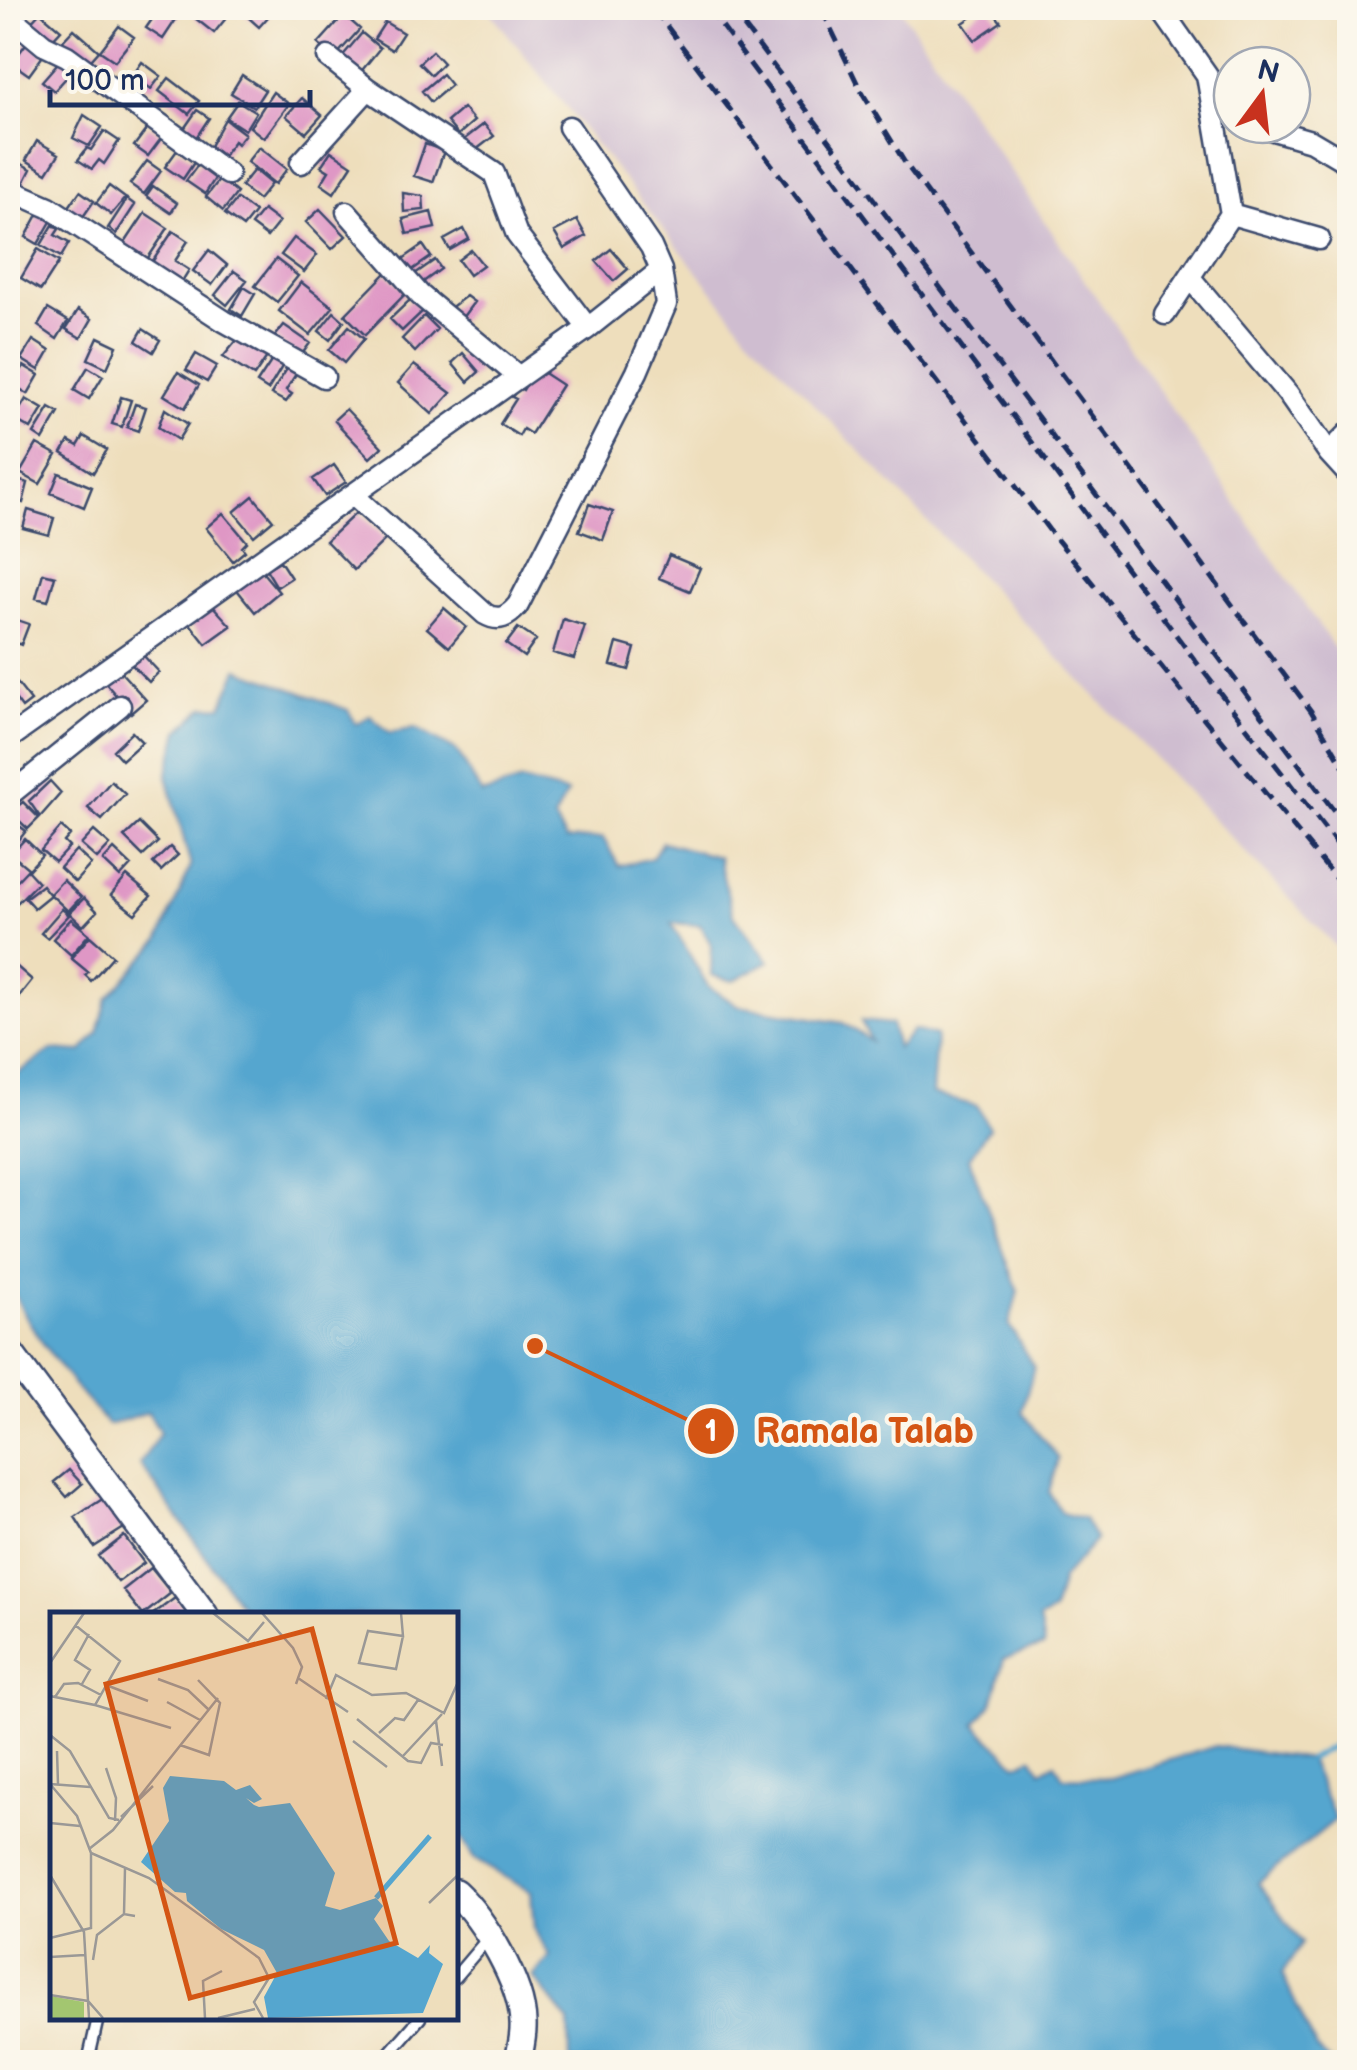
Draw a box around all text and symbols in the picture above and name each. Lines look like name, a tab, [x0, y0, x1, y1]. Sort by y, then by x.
scale bar	[50, 45, 310, 107]
north arrow	[1212, 45, 1312, 145]
text: N	[1254, 54, 1283, 91]
text: 100 m	[65, 63, 145, 99]
callout: Ramala Talab	[686, 1398, 994, 1463]
text: Ramala Talab	[756, 1411, 974, 1454]
text: 1	[705, 1414, 717, 1450]
inset map	[50, 1612, 458, 2020]

